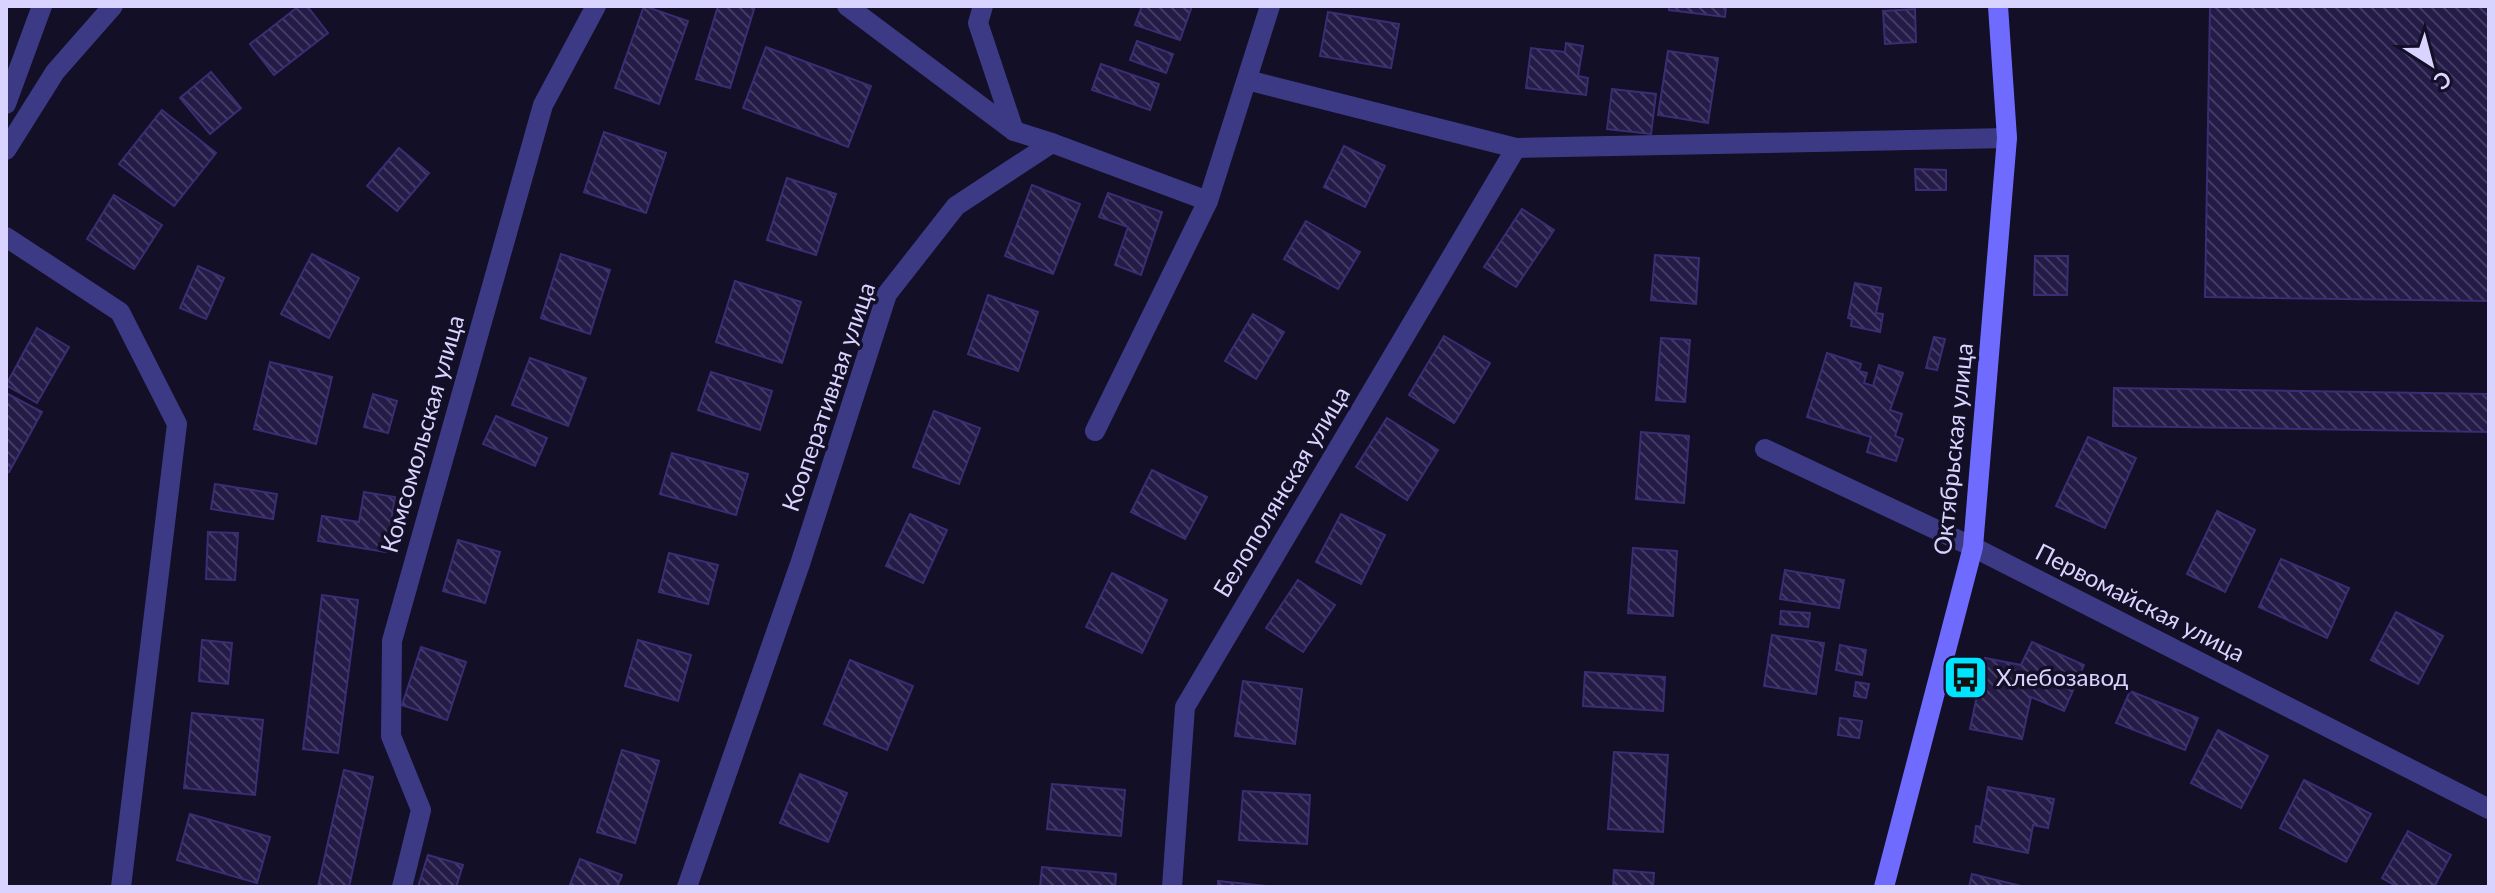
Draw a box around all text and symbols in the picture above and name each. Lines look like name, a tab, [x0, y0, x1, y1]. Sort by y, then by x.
north arrow	[2391, 24, 2471, 104]
text: С	[2429, 65, 2457, 96]
street label: Кооперативная улица	[775, 278, 880, 515]
street label: Комсомольская улица	[374, 312, 469, 556]
street label: Октябрьская улица	[1927, 341, 1978, 556]
street label: Белополянская улица	[1206, 381, 1355, 602]
street label: Первомайская улица	[2031, 536, 2250, 667]
bus stop icon: Хлебозавод	[1941, 654, 1989, 702]
place label: Хлебозавод	[1996, 662, 2129, 691]

